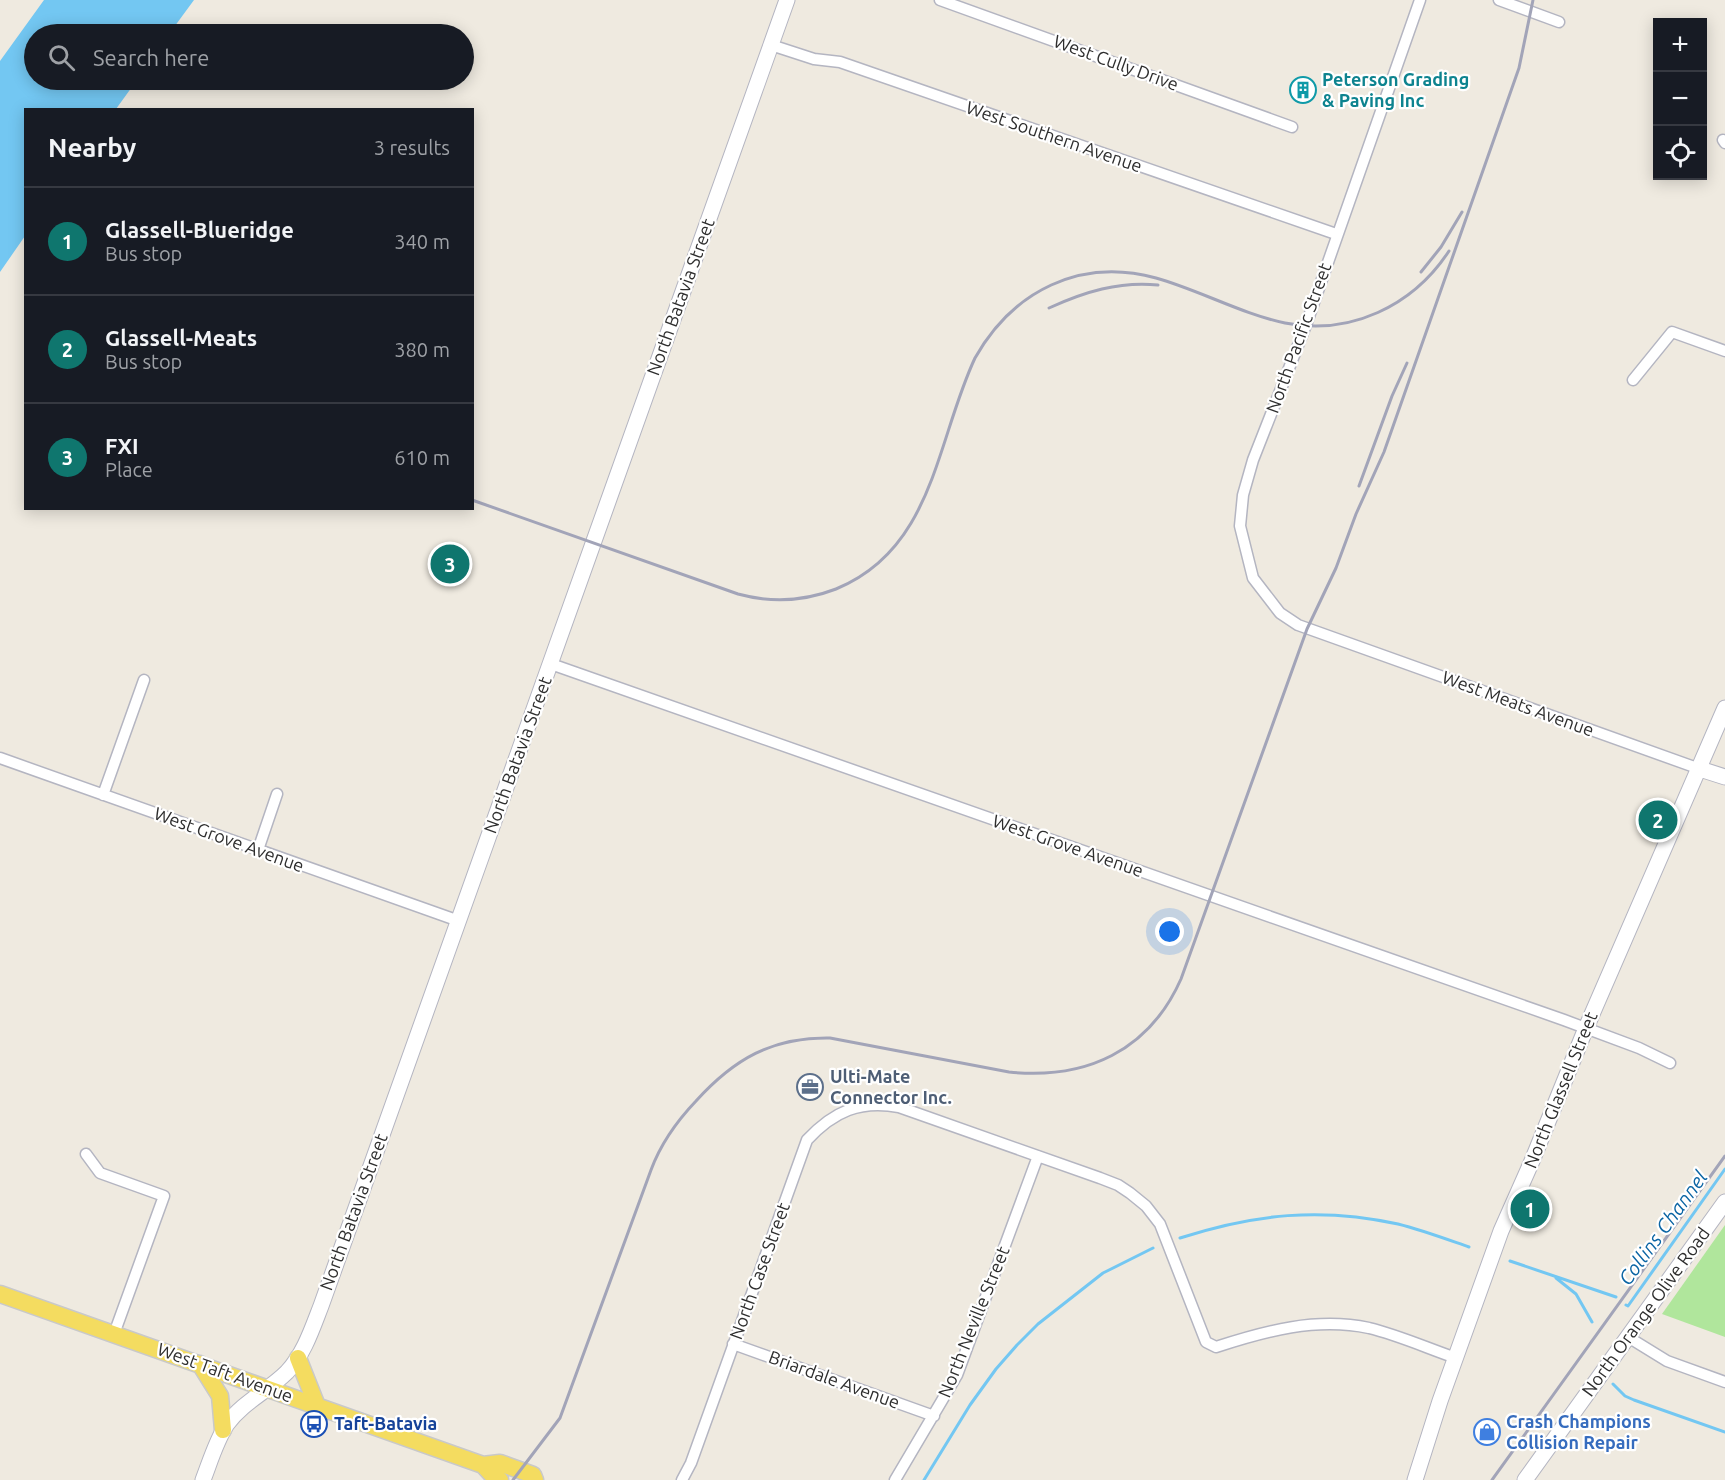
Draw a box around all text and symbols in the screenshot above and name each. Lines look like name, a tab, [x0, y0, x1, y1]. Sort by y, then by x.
map controls	[1653, 18, 1707, 180]
button: +	[1653, 18, 1707, 72]
search box	[24, 24, 474, 90]
street label: West Cully Drive	[1051, 30, 1181, 94]
icon: search	[45, 41, 78, 74]
text: Search here	[93, 45, 209, 70]
place label: Peterson Grading & Paving Inc	[1322, 69, 1469, 110]
button: −	[1653, 72, 1707, 126]
building icon: Peterson Grading & Paving Inc	[1288, 75, 1318, 105]
street label: West Southern Avenue	[964, 97, 1145, 176]
button: locate	[1653, 126, 1707, 180]
text: Nearby	[48, 133, 136, 162]
text: 3 results	[374, 136, 450, 159]
street label: North Batavia Street	[642, 216, 718, 378]
text: Glassell-Blueridge	[105, 217, 294, 242]
text: 1	[62, 230, 73, 253]
text: 340 m	[394, 230, 450, 253]
text: Bus stop	[105, 242, 182, 265]
street label: North Pacific Street	[1262, 260, 1335, 415]
text: Glassell-Meats	[105, 325, 257, 350]
text: 2	[62, 338, 73, 361]
text: 380 m	[394, 338, 450, 361]
text: Bus stop	[105, 350, 182, 373]
text: FXI	[105, 433, 139, 458]
text: 3	[62, 446, 73, 469]
text: 610 m	[394, 446, 450, 469]
text: Place	[105, 458, 153, 481]
pin: 3	[430, 542, 470, 586]
street label: West Meats Avenue	[1440, 666, 1597, 740]
street label: North Batavia Street	[479, 674, 555, 836]
pin: 2	[1638, 798, 1678, 842]
street label: West Grove Avenue	[152, 803, 307, 875]
street label: West Grove Avenue	[990, 810, 1146, 880]
your location	[1155, 917, 1184, 946]
street label: North Glassell Street	[1520, 1008, 1601, 1171]
place label: Ulti-Mate Connector Inc.	[830, 1066, 952, 1107]
office icon: Ulti-Mate Connector Inc.	[795, 1072, 825, 1102]
street label: North Batavia Street	[315, 1131, 391, 1293]
water label: Collins Channel	[1613, 1166, 1712, 1289]
pin: 1	[1510, 1186, 1550, 1232]
street label: North Case Street	[725, 1200, 793, 1342]
street label: North Orange Olive Road	[1577, 1223, 1713, 1400]
street label: North Neville Street	[934, 1243, 1013, 1400]
street label: West Taft Avenue	[155, 1338, 296, 1406]
street label: Briardale Avenue	[766, 1346, 903, 1412]
bus stop icon: Taft-Batavia	[299, 1409, 329, 1439]
place label: Crash Champions Collision Repair	[1506, 1411, 1651, 1452]
place label: Taft-Batavia	[334, 1413, 437, 1433]
shop icon: Crash Champions Collision Repair	[1472, 1417, 1502, 1447]

